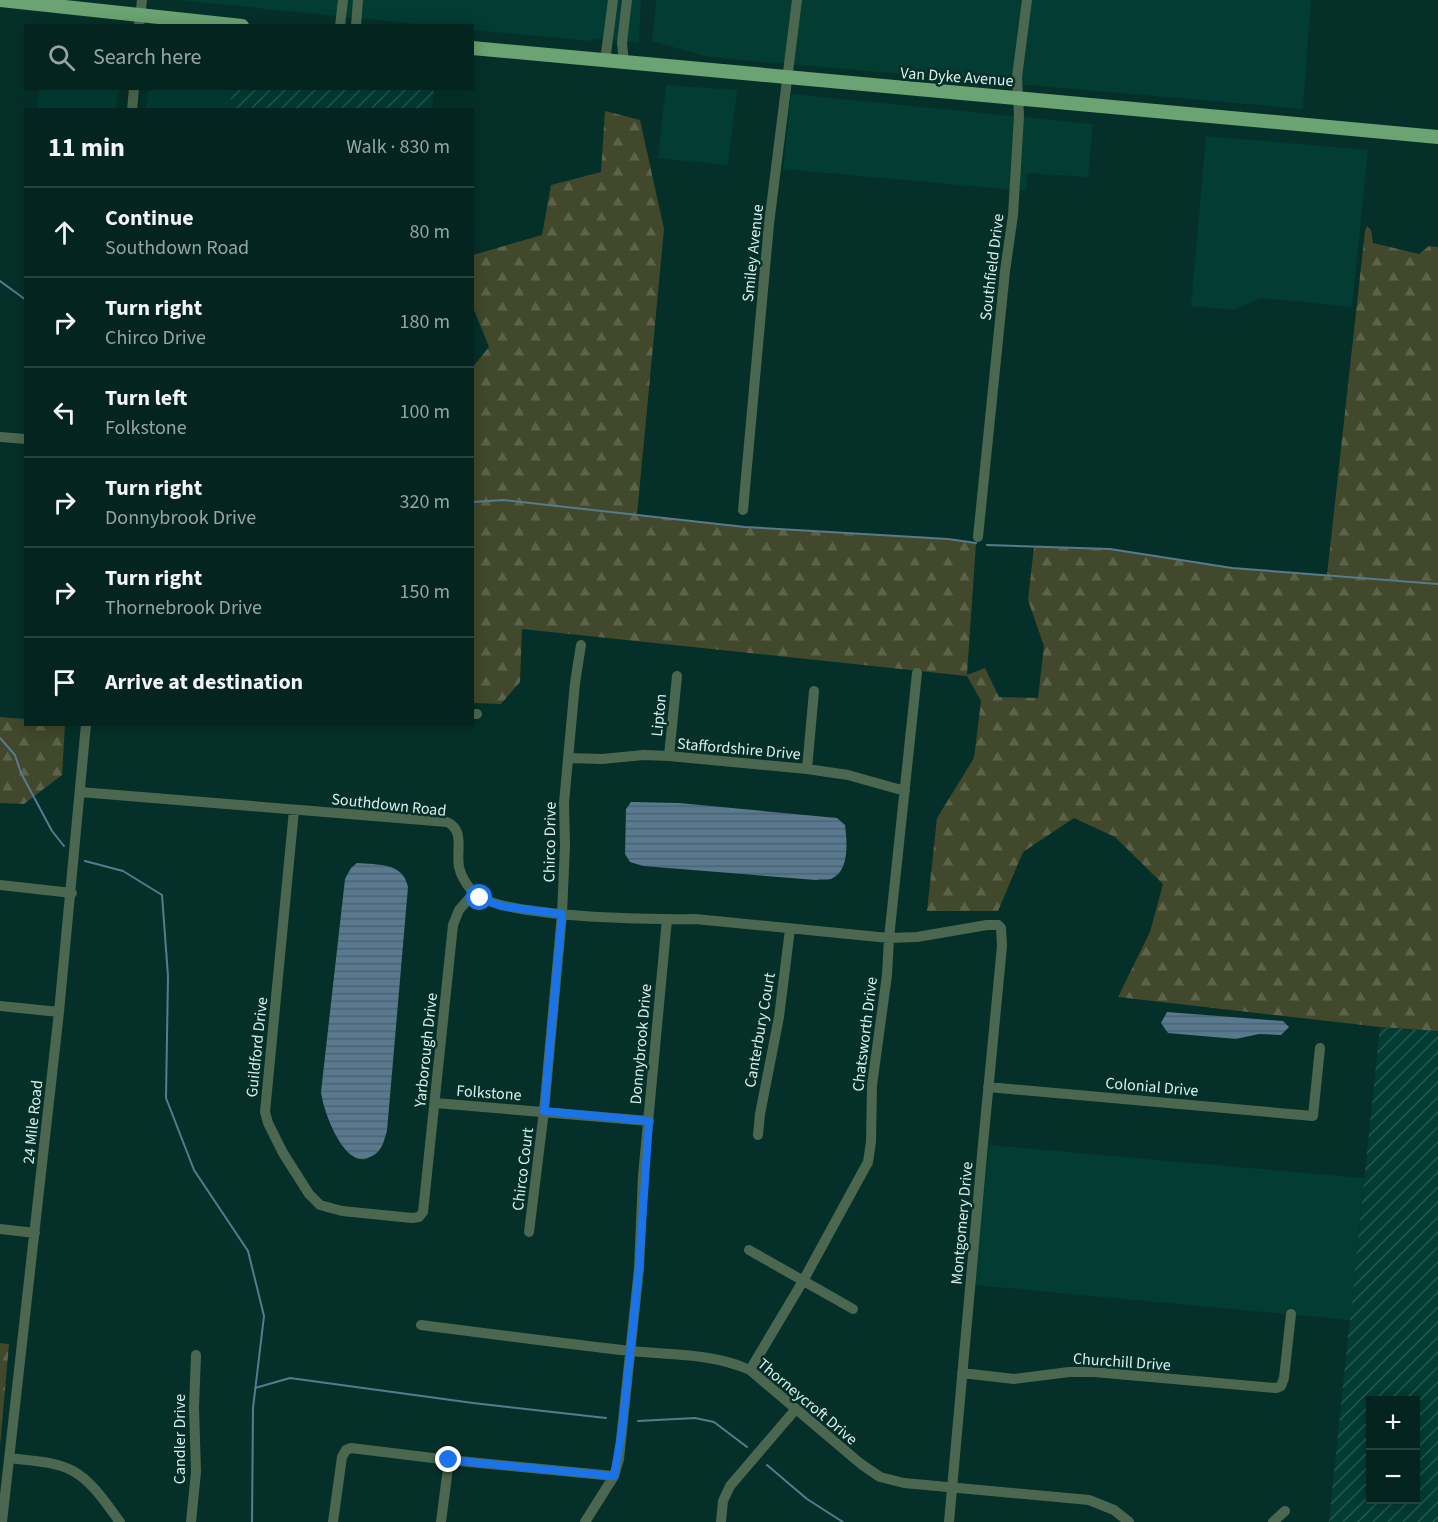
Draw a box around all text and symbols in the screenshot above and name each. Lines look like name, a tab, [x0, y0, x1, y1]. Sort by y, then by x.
search box	[24, 24, 474, 90]
icon: search	[45, 41, 78, 74]
text: Search here	[93, 41, 201, 73]
street label: Van Dyke Avenue	[900, 62, 1014, 92]
text: 11 min	[48, 129, 125, 166]
text: Walk · 830 m	[346, 133, 450, 161]
text: Continue	[105, 202, 194, 234]
street label: Smiley Avenue	[737, 203, 769, 303]
street label: Southfield Drive	[975, 212, 1009, 322]
icon: ahead	[48, 216, 81, 249]
text: 80 m	[410, 218, 450, 246]
text: Southdown Road	[105, 234, 249, 262]
text: Turn right	[105, 292, 202, 324]
icon: right	[48, 306, 81, 339]
text: 180 m	[400, 308, 450, 336]
text: Chirco Drive	[105, 324, 206, 352]
text: Turn left	[105, 382, 187, 414]
icon: left	[48, 396, 81, 429]
text: 100 m	[400, 398, 450, 426]
text: Folkstone	[105, 414, 187, 442]
text: Turn right	[105, 472, 202, 504]
icon: right	[48, 486, 81, 519]
text: 320 m	[400, 488, 450, 516]
text: Donnybrook Drive	[105, 504, 256, 532]
text: Turn right	[105, 562, 202, 594]
icon: right	[48, 576, 81, 609]
text: 150 m	[400, 578, 450, 606]
text: Thornebrook Drive	[105, 594, 262, 622]
icon: arrive	[48, 666, 81, 699]
text: Arrive at destination	[105, 666, 303, 698]
street label: Lipton	[646, 693, 672, 738]
street label: Staffordshire Drive	[676, 733, 802, 765]
street label: Southdown Road	[330, 788, 447, 822]
street label: Chirco Drive	[538, 801, 562, 883]
route start	[466, 884, 492, 910]
street label: Canterbury Court	[739, 970, 781, 1089]
street label: Chatsworth Drive	[847, 976, 883, 1093]
street label: Donnybrook Drive	[625, 983, 657, 1105]
street label: Yarborough Drive	[409, 992, 443, 1109]
street label: Guildford Drive	[241, 996, 273, 1098]
street label: Colonial Drive	[1104, 1072, 1199, 1102]
street label: 24 Mile Road	[18, 1079, 48, 1165]
street label: Folkstone	[456, 1080, 522, 1106]
street label: Chirco Court	[507, 1126, 539, 1212]
street label: Montgomery Drive	[946, 1161, 978, 1285]
street label: Churchill Drive	[1072, 1348, 1172, 1376]
street label: Thorneycroft Drive	[753, 1353, 862, 1450]
street label: Candler Drive	[169, 1394, 191, 1484]
map controls	[1366, 1396, 1420, 1504]
button: +	[1366, 1396, 1420, 1450]
route end	[435, 1446, 461, 1472]
button: −	[1366, 1450, 1420, 1504]

